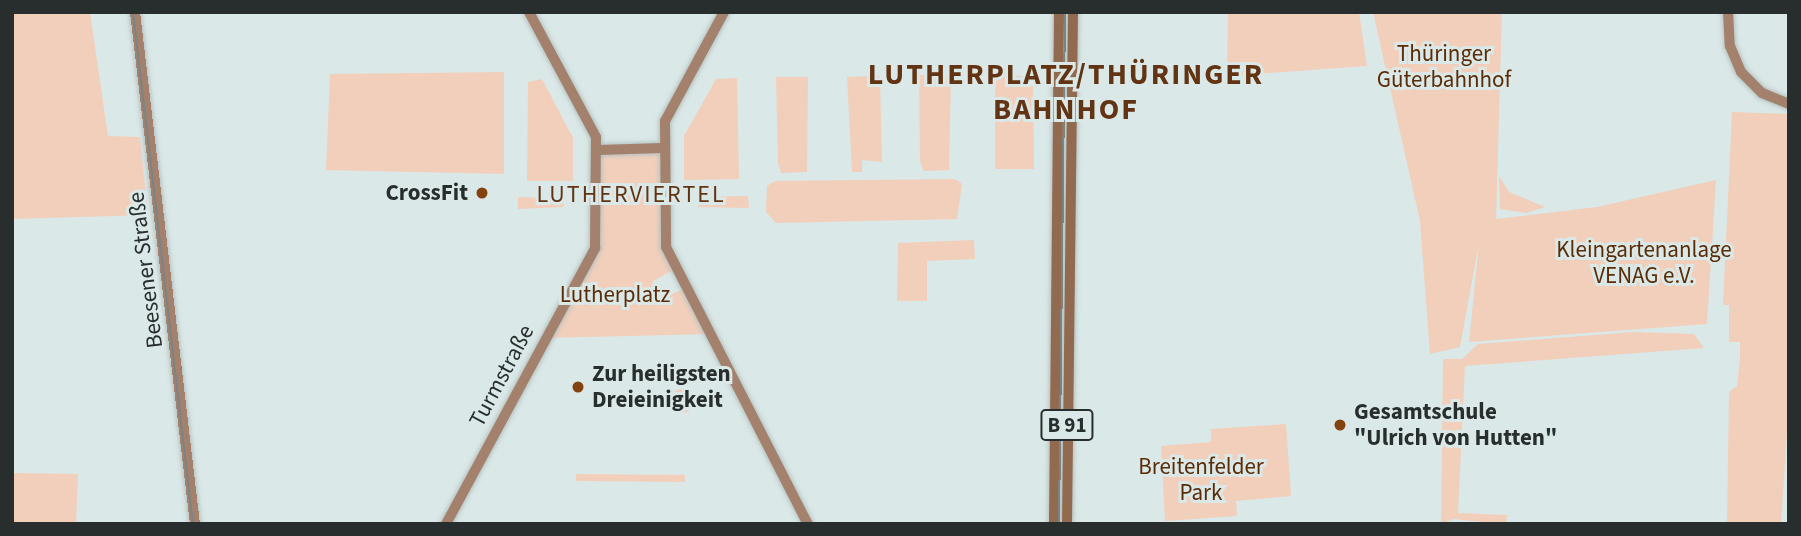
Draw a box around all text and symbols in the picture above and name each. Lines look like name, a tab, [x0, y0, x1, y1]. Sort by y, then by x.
park label: Thüringer Güterbahnhof	[1377, 40, 1511, 94]
district label: LUTHERPLATZ/THÜRINGER BAHNHOF	[870, 57, 1262, 127]
place label: CrossFit	[385, 179, 468, 207]
district label: LUTHERVIERTEL	[538, 181, 724, 209]
marker: CrossFit	[474, 185, 490, 201]
street label: Beesener Straße	[123, 190, 169, 350]
park label: Kleingartenanlage VENAG e.V.	[1556, 236, 1732, 290]
park label: Lutherplatz	[560, 281, 670, 309]
street label: Turmstraße	[464, 320, 540, 432]
place label: Zur heiligsten Dreieinigkeit	[592, 360, 731, 414]
marker: Zur heiligsten Dreieinigkeit	[570, 379, 586, 395]
place label: Gesamtschule "Ulrich von Hutten"	[1354, 398, 1557, 452]
road number: B 91	[1039, 408, 1095, 442]
marker: Gesamtschule "Ulrich von Hutten"	[1332, 417, 1348, 433]
park label: Breitenfelder Park	[1138, 453, 1264, 507]

